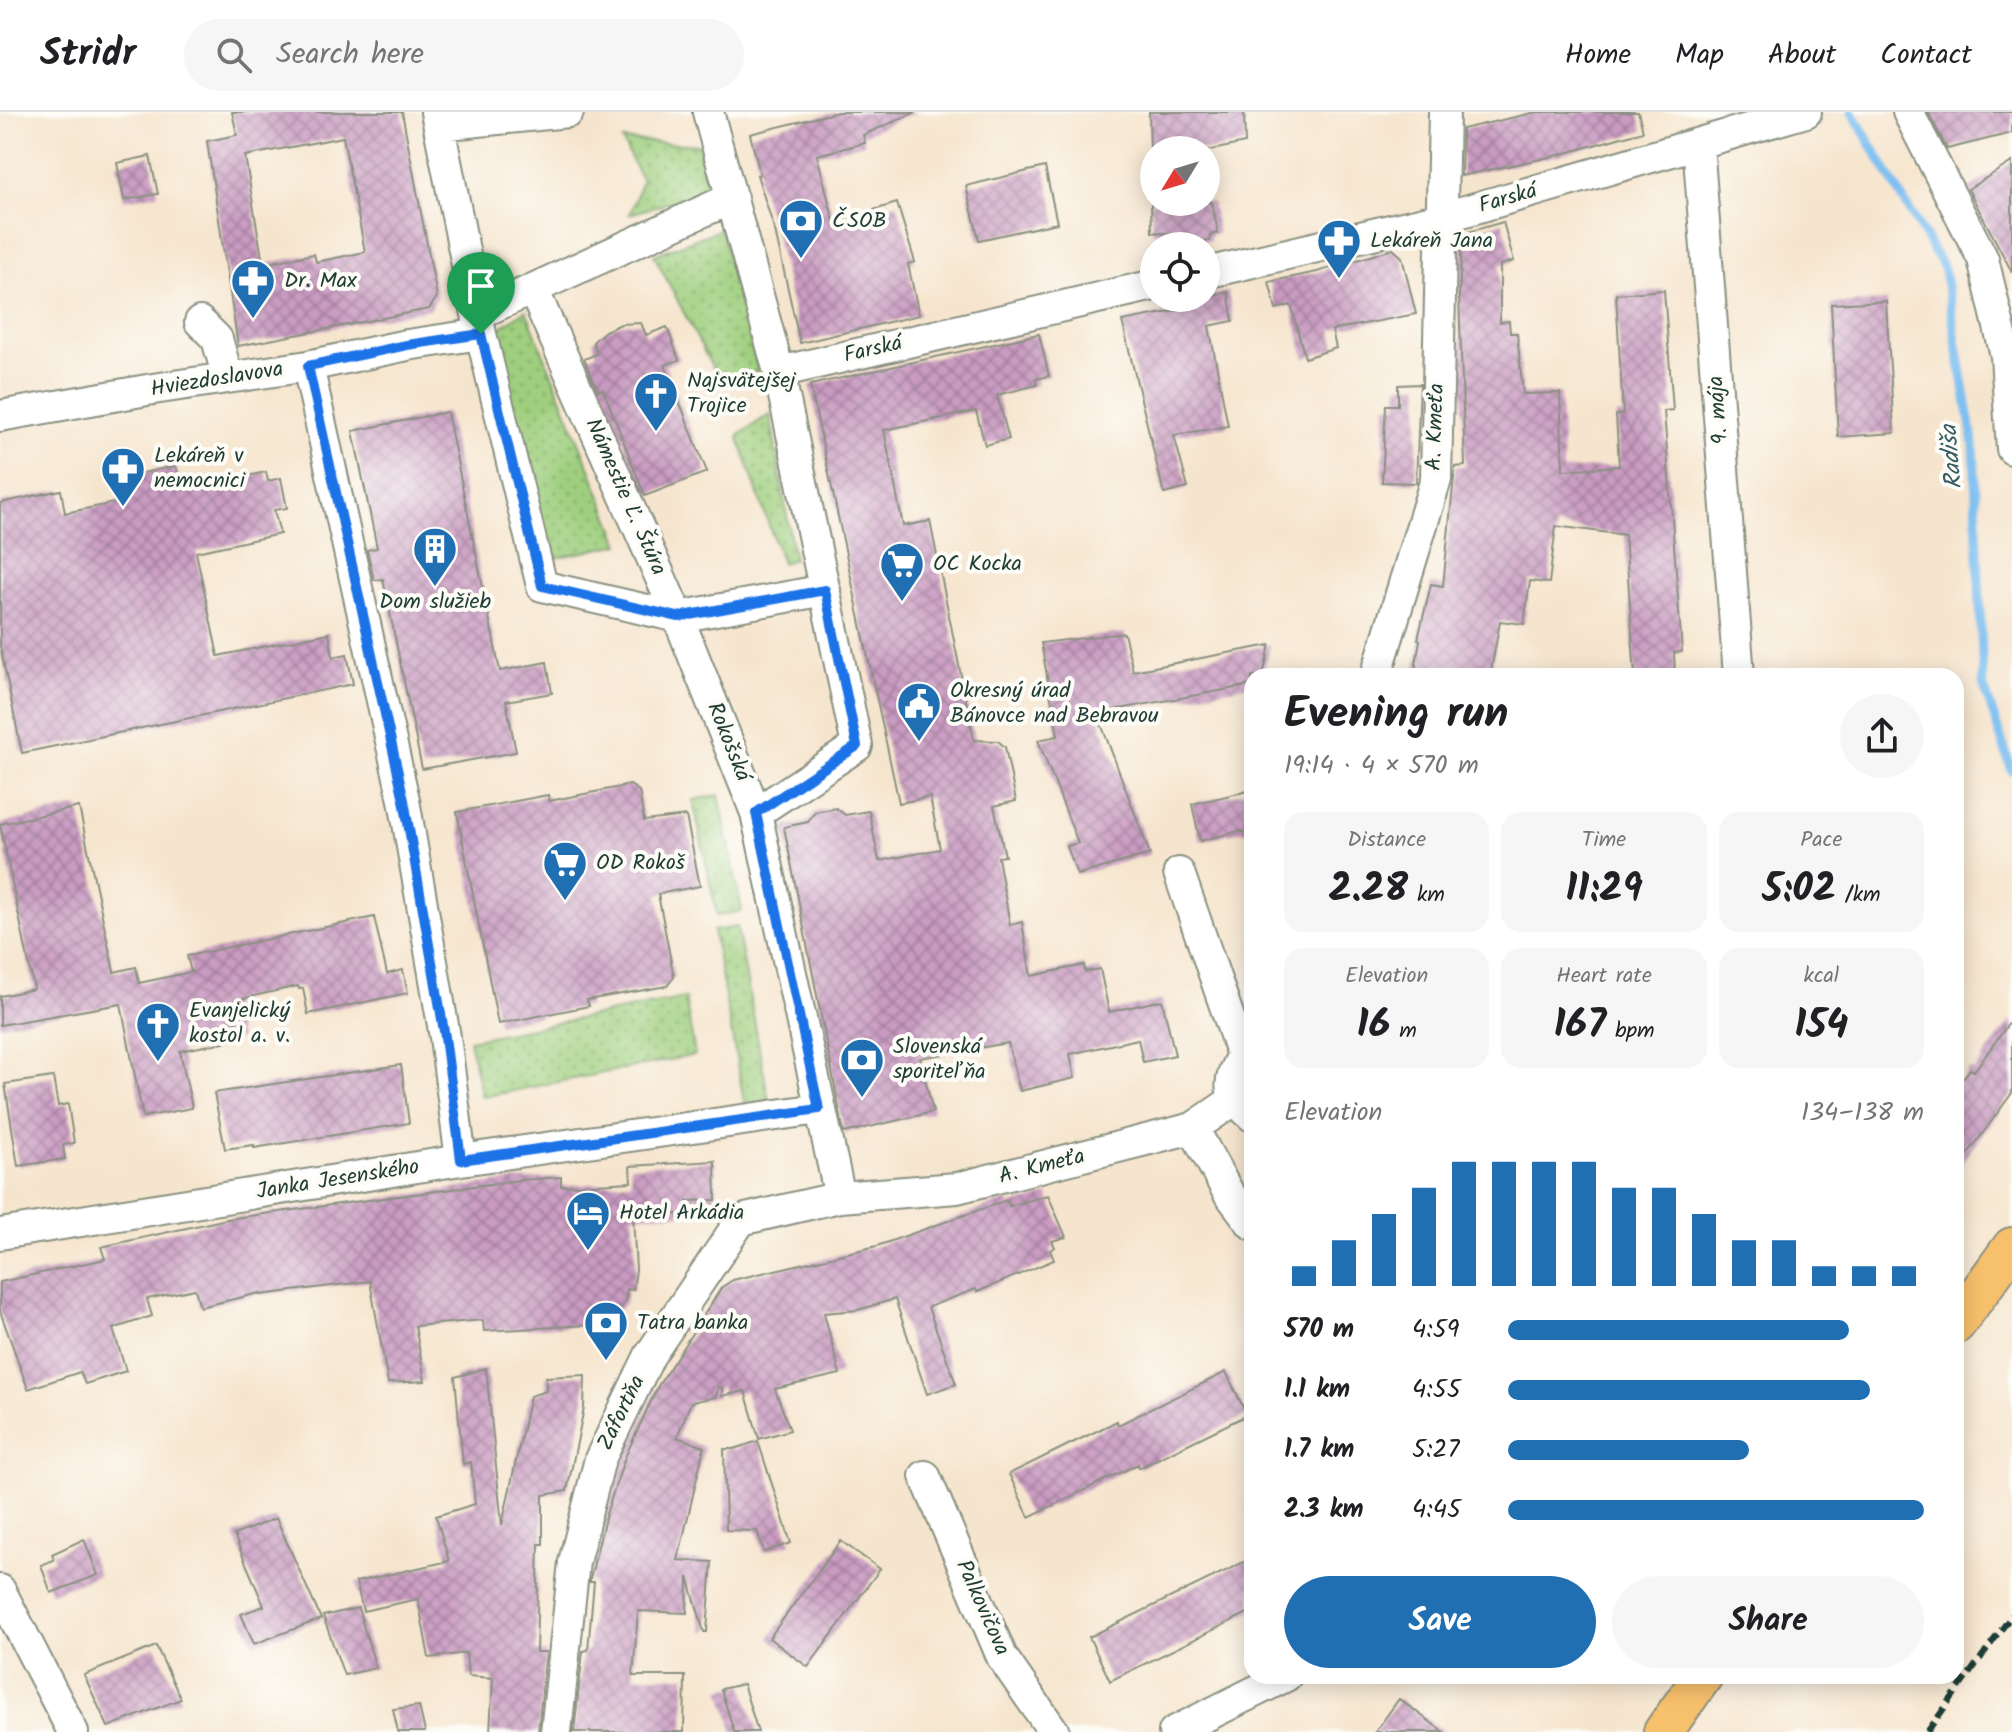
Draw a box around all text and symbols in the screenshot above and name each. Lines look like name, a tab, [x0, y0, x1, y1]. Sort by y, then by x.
search box	[184, 19, 744, 91]
text: Stridr	[40, 25, 136, 85]
text: Search here	[276, 31, 424, 79]
icon: search	[212, 33, 256, 77]
text: Home	[1565, 33, 1631, 78]
text: Map	[1675, 33, 1724, 78]
text: About	[1768, 33, 1836, 78]
text: Contact	[1880, 33, 1972, 78]
north arrow	[1140, 136, 1220, 216]
map controls	[1140, 136, 1220, 312]
street label: Farská	[1475, 173, 1544, 224]
bank icon: ČSOB	[777, 197, 825, 260]
place label: ČSOB	[832, 204, 886, 239]
pharmacy icon: Lekáreň Jana	[1315, 217, 1363, 280]
place label: Lekáreň Jana	[1370, 224, 1493, 259]
button: locate	[1140, 232, 1220, 312]
pin	[447, 252, 515, 334]
pharmacy icon: Dr. Max	[229, 257, 277, 320]
place label: Dr. Max	[284, 264, 357, 299]
icon: arrive	[459, 264, 503, 308]
street label: Farská	[840, 326, 908, 374]
street label: Hviezdoslavova	[148, 352, 286, 408]
place label: Najsvätejšej Trojice	[687, 364, 797, 424]
church icon: Najsvätejšej Trojice	[632, 370, 680, 433]
street label: 9. mája	[1699, 375, 1739, 445]
street label: A. Kmeťa	[1417, 383, 1455, 471]
street label: Námestie Ľ. Štúra	[575, 413, 675, 581]
water label: Radiša	[1930, 421, 1974, 491]
place label: Lekáreň v nemocnici	[154, 439, 246, 499]
pharmacy icon: Lekáreň v nemocnici	[99, 445, 147, 508]
building icon: Dom služieb	[411, 525, 459, 588]
supermarket icon: OC Kocka	[878, 540, 926, 603]
place label: OC Kocka	[933, 547, 1022, 582]
place label: Dom služieb	[379, 585, 491, 620]
place label: Okresný úrad Bánovce nad Bebravou	[950, 674, 1159, 734]
public building icon: Okresný úrad Bánovce nad Bebravou	[895, 680, 943, 743]
text: Evening run	[1284, 680, 1508, 750]
button: share	[1840, 694, 1924, 778]
street label: Rokošská	[696, 697, 761, 789]
text: 19:14 · 4 × 570 m	[1284, 745, 1479, 787]
text: Distance	[1347, 823, 1426, 858]
text: Time	[1582, 823, 1626, 858]
text: Pace	[1800, 823, 1842, 858]
supermarket icon: OD Rokoš	[541, 839, 589, 902]
place label: OD Rokoš	[596, 846, 686, 881]
text: 2.28	[1328, 858, 1408, 922]
text: 11:29	[1565, 858, 1643, 922]
text: 5:02	[1762, 858, 1836, 922]
text: km	[1408, 878, 1445, 913]
text: /km	[1836, 878, 1881, 913]
text: Elevation	[1345, 959, 1428, 994]
text: Heart rate	[1556, 959, 1652, 994]
text: kcal	[1803, 959, 1839, 994]
place label: Evanjelický kostol a. v.	[189, 994, 291, 1054]
text: 16	[1357, 994, 1390, 1058]
text: 167	[1553, 994, 1606, 1058]
text: 154	[1794, 994, 1848, 1058]
church icon: Evanjelický kostol a. v.	[134, 1000, 182, 1063]
text: m	[1390, 1014, 1417, 1049]
text: bpm	[1606, 1014, 1655, 1049]
place label: Slovenská sporiteľňa	[893, 1030, 986, 1090]
bank icon: Slovenská sporiteľňa	[838, 1036, 886, 1099]
text: Elevation	[1284, 1092, 1382, 1134]
text: 134–138 m	[1801, 1092, 1924, 1134]
street label: A. Kmeťa	[995, 1139, 1089, 1195]
street label: Janka Jesenského	[254, 1150, 422, 1210]
hotel icon: Hotel Arkádia	[564, 1189, 612, 1252]
place label: Hotel Arkádia	[619, 1196, 744, 1231]
bank icon: Tatra banka	[582, 1299, 630, 1362]
place label: Tatra banka	[637, 1306, 748, 1341]
text: 570 m	[1284, 1309, 1354, 1351]
text: 4:59	[1412, 1309, 1459, 1351]
street label: Záfortňa	[589, 1369, 655, 1457]
text: 1.1 km	[1284, 1369, 1350, 1411]
text: 4:55	[1412, 1369, 1461, 1411]
text: 1.7 km	[1284, 1429, 1354, 1471]
text: 5:27	[1412, 1429, 1459, 1471]
text: 2.3 km	[1284, 1489, 1364, 1531]
text: 4:45	[1412, 1489, 1461, 1531]
street label: Palkovičova	[945, 1554, 1019, 1662]
button: Save	[1284, 1576, 1596, 1668]
button: Share	[1612, 1576, 1924, 1668]

